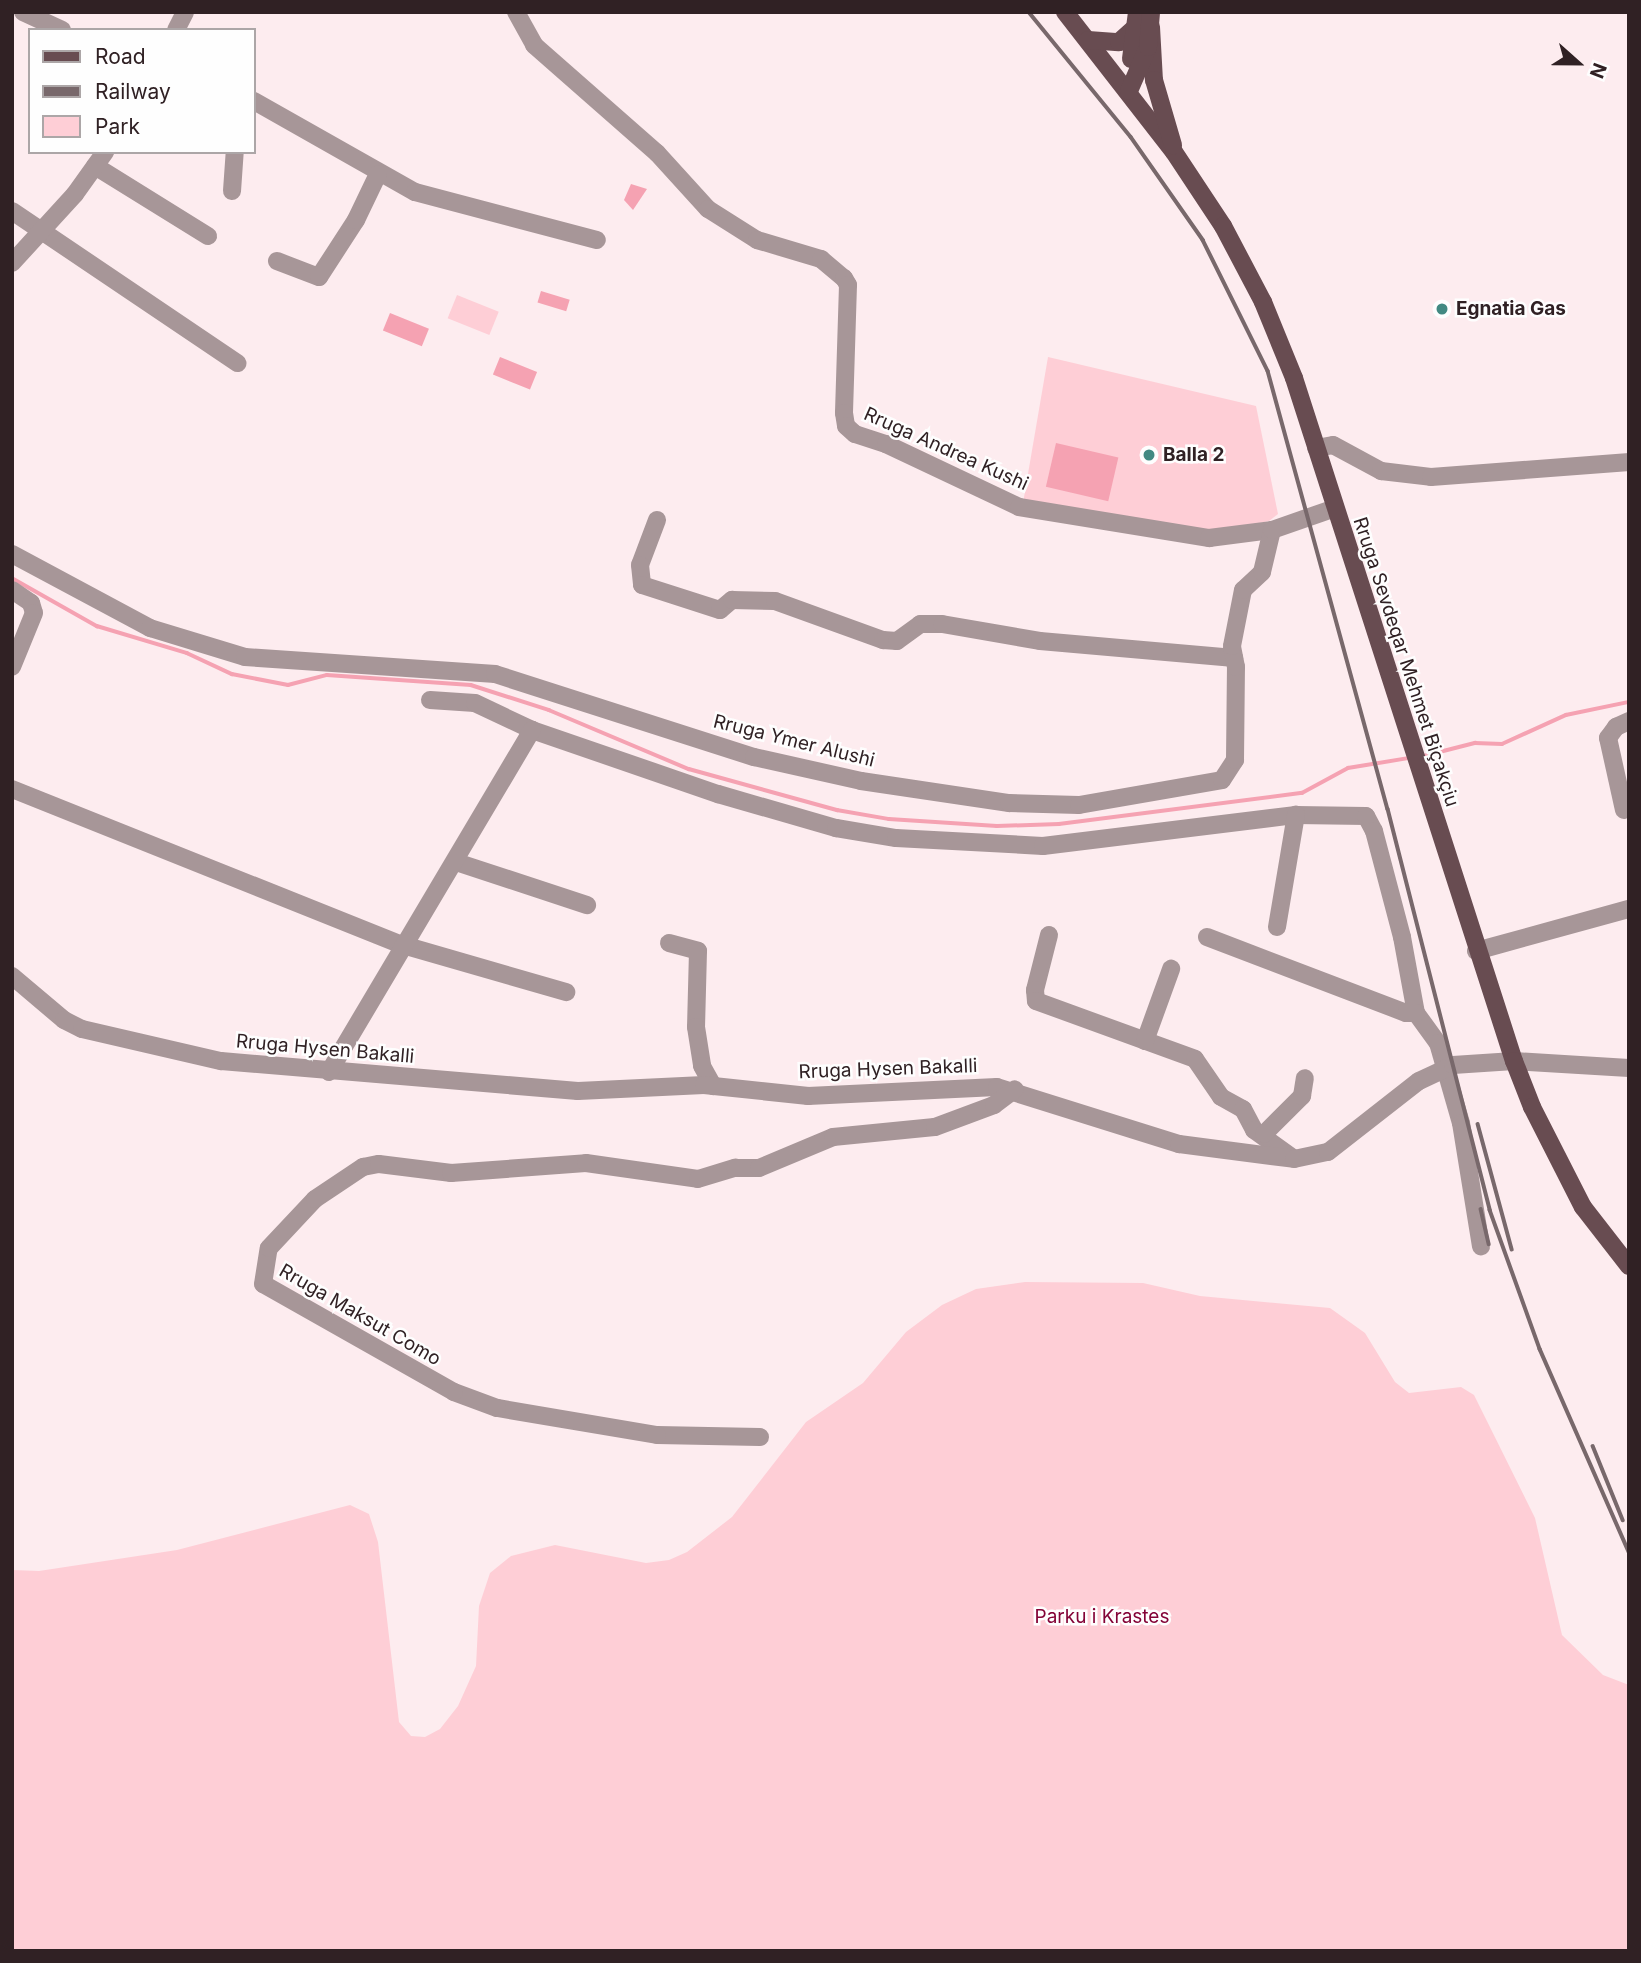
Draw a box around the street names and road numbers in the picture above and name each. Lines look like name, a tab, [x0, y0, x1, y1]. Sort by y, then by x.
street label: Rruga Andrea Kushi	[860, 402, 1032, 496]
street label: Rruga Sevdeqar Mehmet Biçakçiu	[1348, 514, 1464, 810]
street label: Rruga Ymer Alushi	[711, 710, 877, 772]
street label: Rruga Hysen Bakalli	[235, 1030, 415, 1068]
street label: Rruga Hysen Bakalli	[798, 1054, 978, 1084]
street label: Rruga Maksut Como	[275, 1259, 445, 1371]

